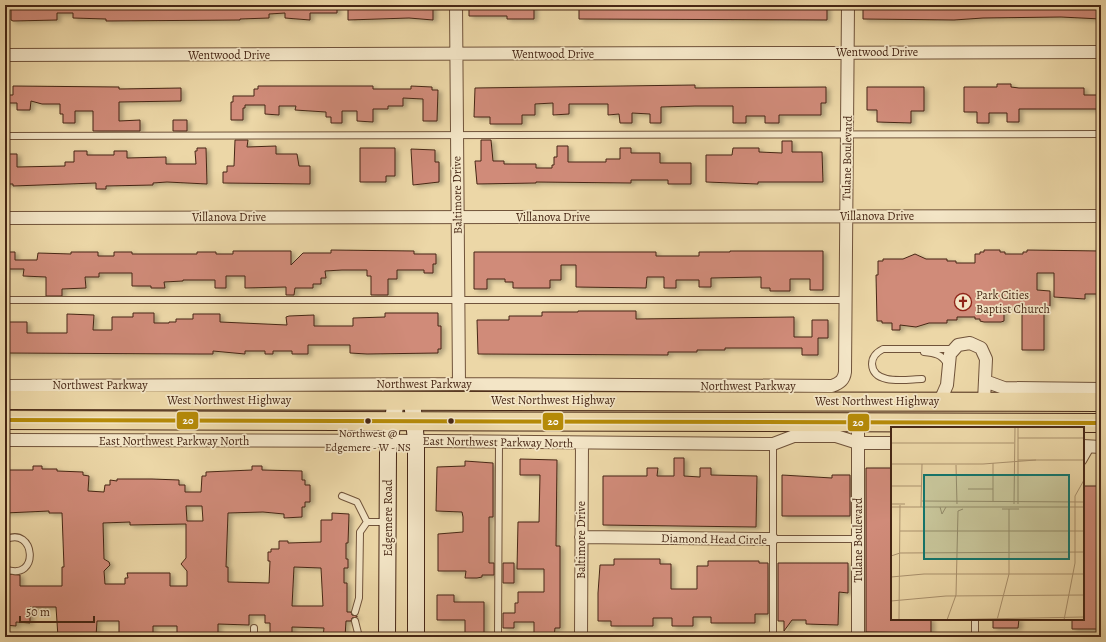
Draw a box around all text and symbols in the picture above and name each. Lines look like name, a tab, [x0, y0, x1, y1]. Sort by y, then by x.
street label: Wentwood Drive	[835, 44, 918, 60]
street label: Wentwood Drive	[511, 46, 594, 62]
street label: Wentwood Drive	[187, 47, 270, 63]
street label: Tulane Boulevard	[838, 115, 856, 201]
street label: Baltimore Drive	[448, 156, 466, 234]
street label: Villanova Drive	[839, 208, 914, 224]
street label: Villanova Drive	[191, 209, 266, 225]
street label: Villanova Drive	[515, 209, 590, 225]
place label: Park Cities Baptist Church	[976, 287, 1051, 317]
church icon: Park Cities Baptist Church	[953, 292, 973, 312]
street label: Northwest Parkway	[376, 376, 472, 392]
street label: Northwest Parkway	[52, 377, 148, 393]
street label: Northwest Parkway	[700, 378, 796, 394]
street label: West Northwest Highway	[166, 392, 292, 408]
street label: West Northwest Highway	[490, 392, 616, 408]
street label: West Northwest Highway	[814, 393, 940, 409]
line badge: 20	[176, 411, 199, 430]
line badge: 20	[542, 412, 564, 431]
text: 20	[183, 413, 194, 428]
line badge: 20	[847, 413, 870, 432]
text: 20	[548, 414, 559, 429]
text: 20	[853, 415, 864, 430]
marker: Northwest @ Edgemere - W - NS	[363, 416, 373, 426]
unlabelled marker	[446, 416, 456, 426]
place label: Northwest @ Edgemere - W - NS	[325, 426, 411, 455]
inset map	[891, 427, 1084, 620]
street label: East Northwest Parkway North	[99, 433, 250, 449]
street label: East Northwest Parkway North	[423, 433, 574, 451]
street label: Edgemere Road	[380, 479, 396, 557]
street label: Tulane Boulevard	[850, 497, 866, 583]
street label: Baltimore Drive	[573, 501, 589, 579]
street label: Diamond Head Circle	[661, 530, 767, 548]
scale bar	[20, 598, 94, 624]
text: 50 m	[26, 604, 50, 620]

